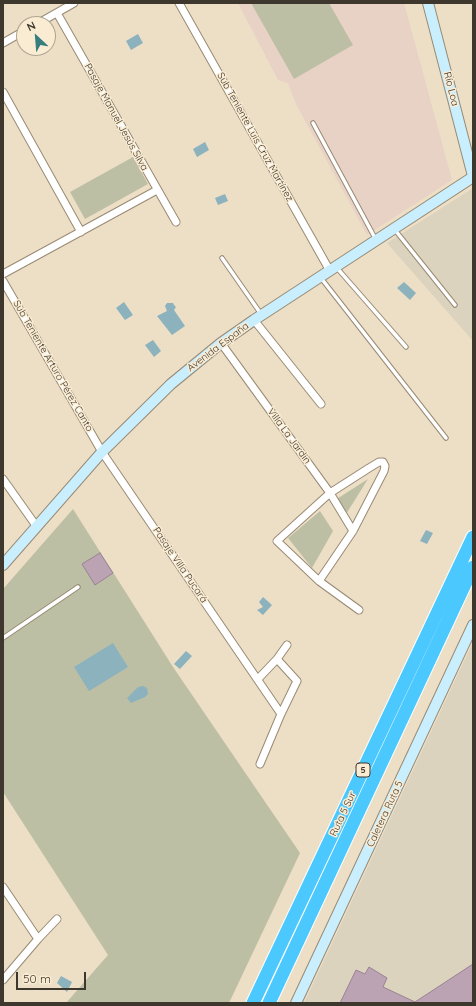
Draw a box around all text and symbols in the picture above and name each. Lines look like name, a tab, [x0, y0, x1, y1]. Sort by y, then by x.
north arrow	[16, 16, 56, 56]
text: N	[24, 18, 38, 34]
street label: Pasaje Manuel Jesús Silva	[82, 61, 150, 173]
street label: Sub Teniente Luis Cruz Martínez	[214, 70, 296, 204]
street label: Río Loa	[441, 71, 461, 107]
street label: Sub Teniente Arturo Pérez Canto	[10, 298, 96, 434]
street label: Avenida España	[185, 320, 251, 374]
street label: Villa La Jardin	[265, 406, 313, 466]
street label: Pasaje Villa Pucará	[150, 525, 210, 605]
road number: 5	[356, 763, 370, 777]
street label: Caletera Ruta 5	[364, 779, 406, 849]
street label: Ruta 5 Sur	[327, 790, 359, 838]
scale bar	[18, 964, 88, 990]
text: 50 m	[23, 971, 51, 986]

